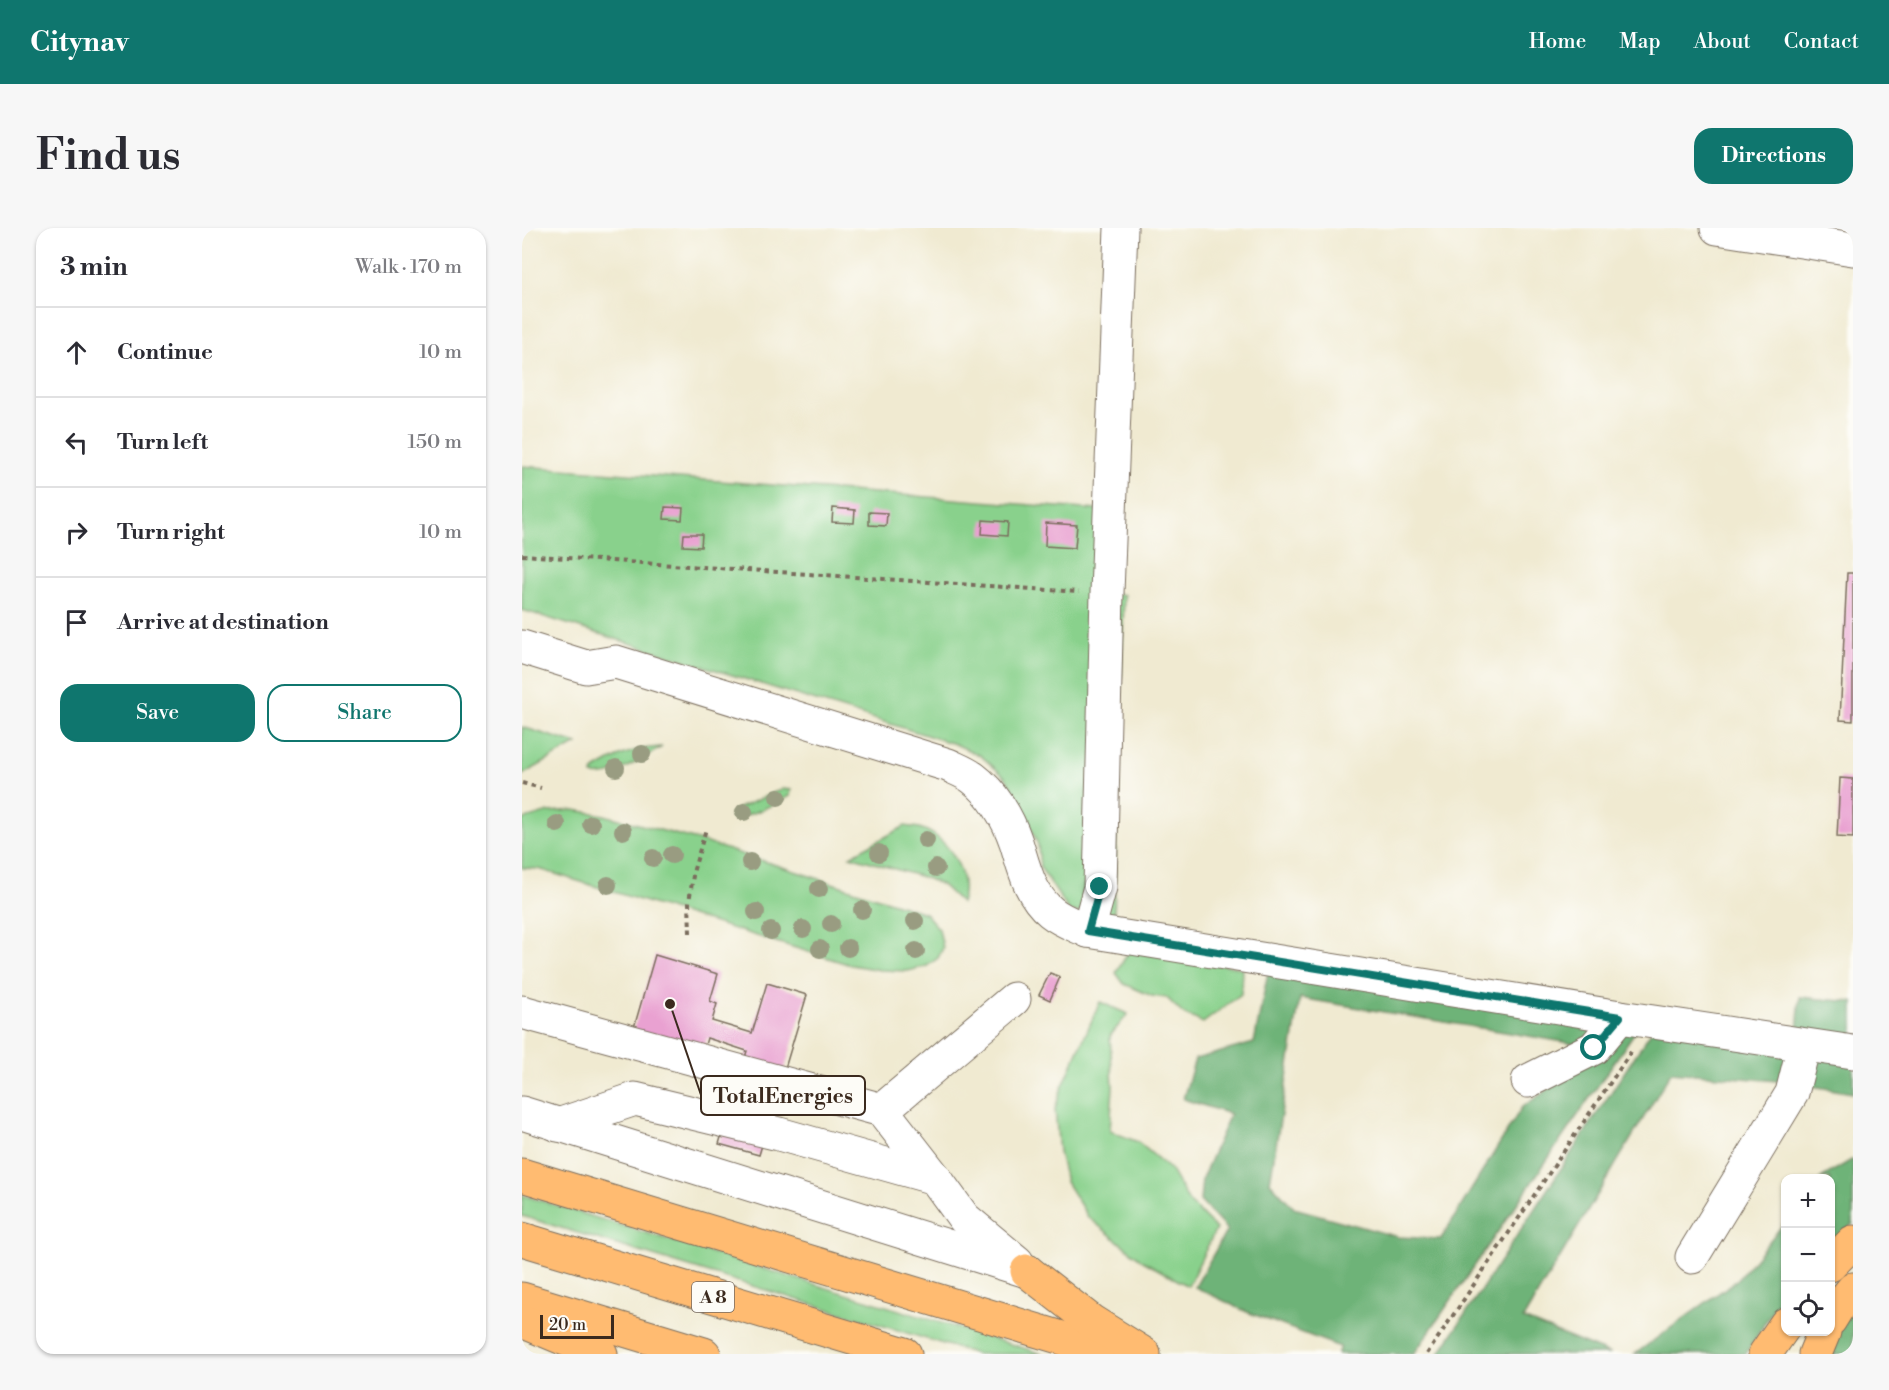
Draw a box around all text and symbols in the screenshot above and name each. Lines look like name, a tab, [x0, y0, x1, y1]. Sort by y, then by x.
text: Citynav	[30, 25, 129, 60]
text: Home	[1529, 29, 1586, 55]
text: Map	[1619, 29, 1661, 55]
text: About	[1694, 29, 1751, 55]
text: Contact	[1784, 29, 1859, 55]
button: Directions	[1694, 128, 1853, 184]
text: Find us	[36, 130, 180, 183]
text: 3 min	[60, 251, 128, 283]
text: Walk · 170 m	[355, 255, 462, 280]
icon: ahead	[60, 336, 93, 369]
text: Continue	[117, 339, 213, 366]
text: 10 m	[419, 340, 462, 365]
icon: left	[60, 426, 93, 459]
text: Turn left	[117, 429, 208, 456]
text: 150 m	[407, 430, 462, 455]
icon: right	[60, 516, 93, 549]
text: Turn right	[117, 519, 225, 546]
text: 10 m	[419, 520, 462, 545]
icon: arrive	[60, 606, 93, 639]
text: Arrive at destination	[117, 609, 329, 636]
button: Save	[60, 684, 255, 742]
button: Share	[267, 684, 462, 742]
route end	[1086, 873, 1112, 899]
route start	[1580, 1034, 1606, 1060]
callout: TotalEnergies	[701, 1076, 865, 1115]
text: TotalEnergies	[713, 1084, 853, 1110]
map controls	[1781, 1174, 1835, 1336]
button: +	[1781, 1174, 1835, 1228]
button: −	[1781, 1228, 1835, 1282]
road number: A 8	[692, 1282, 734, 1312]
button: locate	[1781, 1282, 1835, 1336]
scale bar	[540, 1312, 614, 1340]
text: 20 m	[549, 1315, 586, 1335]

